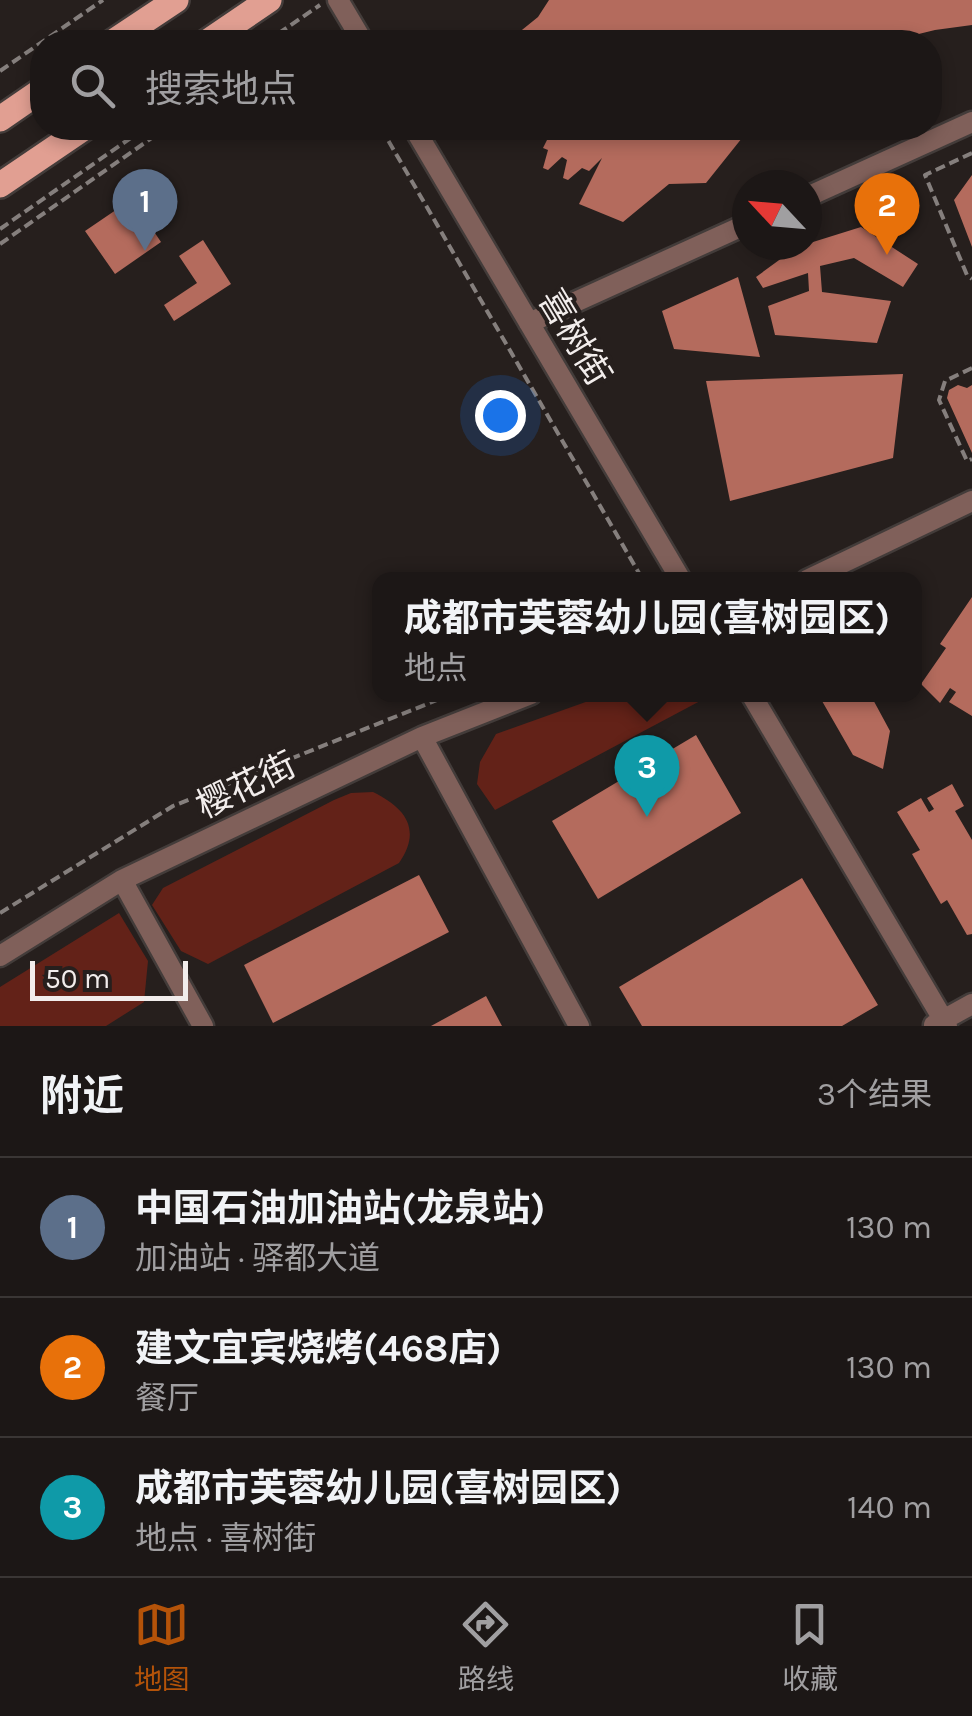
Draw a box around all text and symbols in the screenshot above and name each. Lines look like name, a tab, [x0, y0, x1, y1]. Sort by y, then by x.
search box	[30, 30, 942, 140]
icon: search	[65, 58, 120, 113]
text: 搜索地点	[145, 67, 297, 112]
pin: 1	[112, 168, 178, 251]
north arrow	[732, 170, 822, 260]
pin: 2	[854, 172, 920, 255]
street label: 喜树街	[530, 282, 619, 393]
your location	[475, 390, 526, 441]
popup	[372, 572, 922, 702]
text: 成都市芙蓉幼儿园(喜树园区)	[404, 596, 890, 641]
text: 地点	[404, 650, 468, 687]
pin: 3	[614, 734, 680, 817]
street label: 樱花街	[190, 744, 302, 827]
scale bar	[30, 956, 188, 1000]
text: 50 m	[45, 962, 110, 995]
text: 附近	[40, 1071, 124, 1121]
text: 3个结果	[817, 1076, 932, 1113]
text: 中国石油加油站(龙泉站)	[135, 1186, 545, 1231]
text: 1	[67, 1209, 78, 1246]
text: 130 m	[846, 1209, 932, 1246]
text: 加油站 · 驿都大道	[135, 1240, 380, 1277]
text: 建文宜宾烧烤(468店)	[135, 1326, 502, 1371]
text: 2	[63, 1349, 82, 1386]
text: 130 m	[846, 1349, 932, 1386]
text: 餐厅	[135, 1380, 199, 1417]
text: 成都市芙蓉幼儿园(喜树园区)	[135, 1466, 621, 1511]
text: 3	[63, 1489, 82, 1526]
text: 140 m	[847, 1489, 932, 1526]
text: 地点 · 喜树街	[135, 1520, 316, 1557]
tab: 地图	[134, 1597, 190, 1697]
tab: 路线	[458, 1597, 514, 1697]
tab: 收藏	[782, 1597, 838, 1697]

